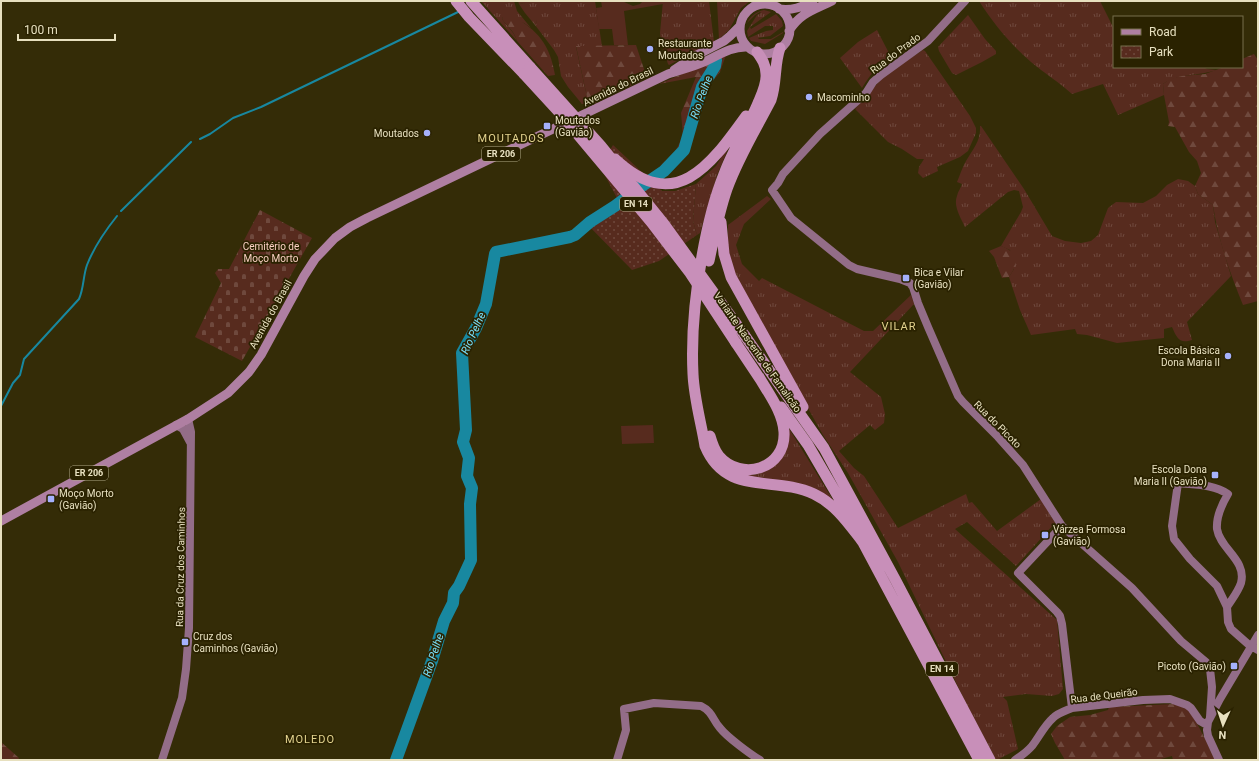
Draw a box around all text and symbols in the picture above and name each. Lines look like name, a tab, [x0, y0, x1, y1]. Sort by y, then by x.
scale bar	[18, 16, 115, 42]
legend	[1113, 16, 1243, 68]
text: 100 m	[24, 23, 58, 37]
text: Road	[1149, 25, 1177, 39]
street label: Rua do Prado	[868, 31, 923, 76]
place label: Restaurante Moutados	[658, 38, 712, 61]
marker: Restaurante Moutados	[645, 44, 655, 54]
text: Park	[1149, 45, 1174, 59]
street label: Avenida do Brasil	[581, 65, 655, 108]
water label: Rio Pelhe	[688, 74, 715, 120]
marker: Macominho	[804, 92, 814, 102]
place label: Macominho	[817, 92, 870, 103]
place label: Moutados (Gavião)	[555, 115, 600, 139]
marker: Moutados (Gavião)	[542, 121, 552, 131]
place label: Moutados	[374, 128, 419, 139]
marker: Moutados	[422, 128, 432, 138]
district label: MOUTADOS	[478, 132, 544, 145]
road number: ER 206	[482, 147, 520, 161]
road number: EN 14	[620, 197, 652, 211]
park label: Cemitério de Moço Morto	[243, 241, 299, 264]
place label: Bica e Vilar (Gavião)	[914, 267, 964, 291]
marker: Bica e Vilar (Gavião)	[901, 273, 911, 283]
street label: Avenida do Brasil	[247, 278, 294, 350]
street label: Variante Nascente de Famalicão	[712, 290, 804, 415]
water label: Rio Pelhe	[458, 310, 489, 356]
district label: VILAR	[882, 320, 916, 333]
place label: Escola Básica Dona Maria II	[1158, 345, 1220, 368]
marker: Escola Básica Dona Maria II	[1223, 351, 1233, 361]
street label: Rua do Picoto	[972, 399, 1024, 450]
place label: Escola Dona Maria II (Gavião)	[1134, 464, 1207, 488]
road number: ER 206	[70, 466, 108, 480]
marker: Escola Dona Maria II (Gavião)	[1210, 470, 1220, 480]
place label: Moço Morto (Gavião)	[59, 488, 114, 512]
marker: Moço Morto (Gavião)	[46, 494, 56, 504]
street label: Rua da Cruz dos Caminhos	[174, 507, 187, 627]
place label: Várzea Formosa (Gavião)	[1053, 524, 1126, 548]
marker: Várzea Formosa (Gavião)	[1040, 530, 1050, 540]
place label: Cruz dos Caminhos (Gavião)	[193, 631, 278, 655]
water label: Rio Pelhe	[420, 632, 447, 678]
marker: Cruz dos Caminhos (Gavião)	[180, 637, 190, 647]
place label: Picoto (Gavião)	[1157, 661, 1226, 673]
marker: Picoto (Gavião)	[1229, 661, 1239, 671]
road number: EN 14	[926, 662, 958, 676]
street label: Rua de Queirão	[1070, 686, 1139, 705]
north arrow	[1203, 705, 1243, 745]
text: N	[1218, 728, 1227, 741]
district label: MOLEDO	[285, 733, 335, 746]

